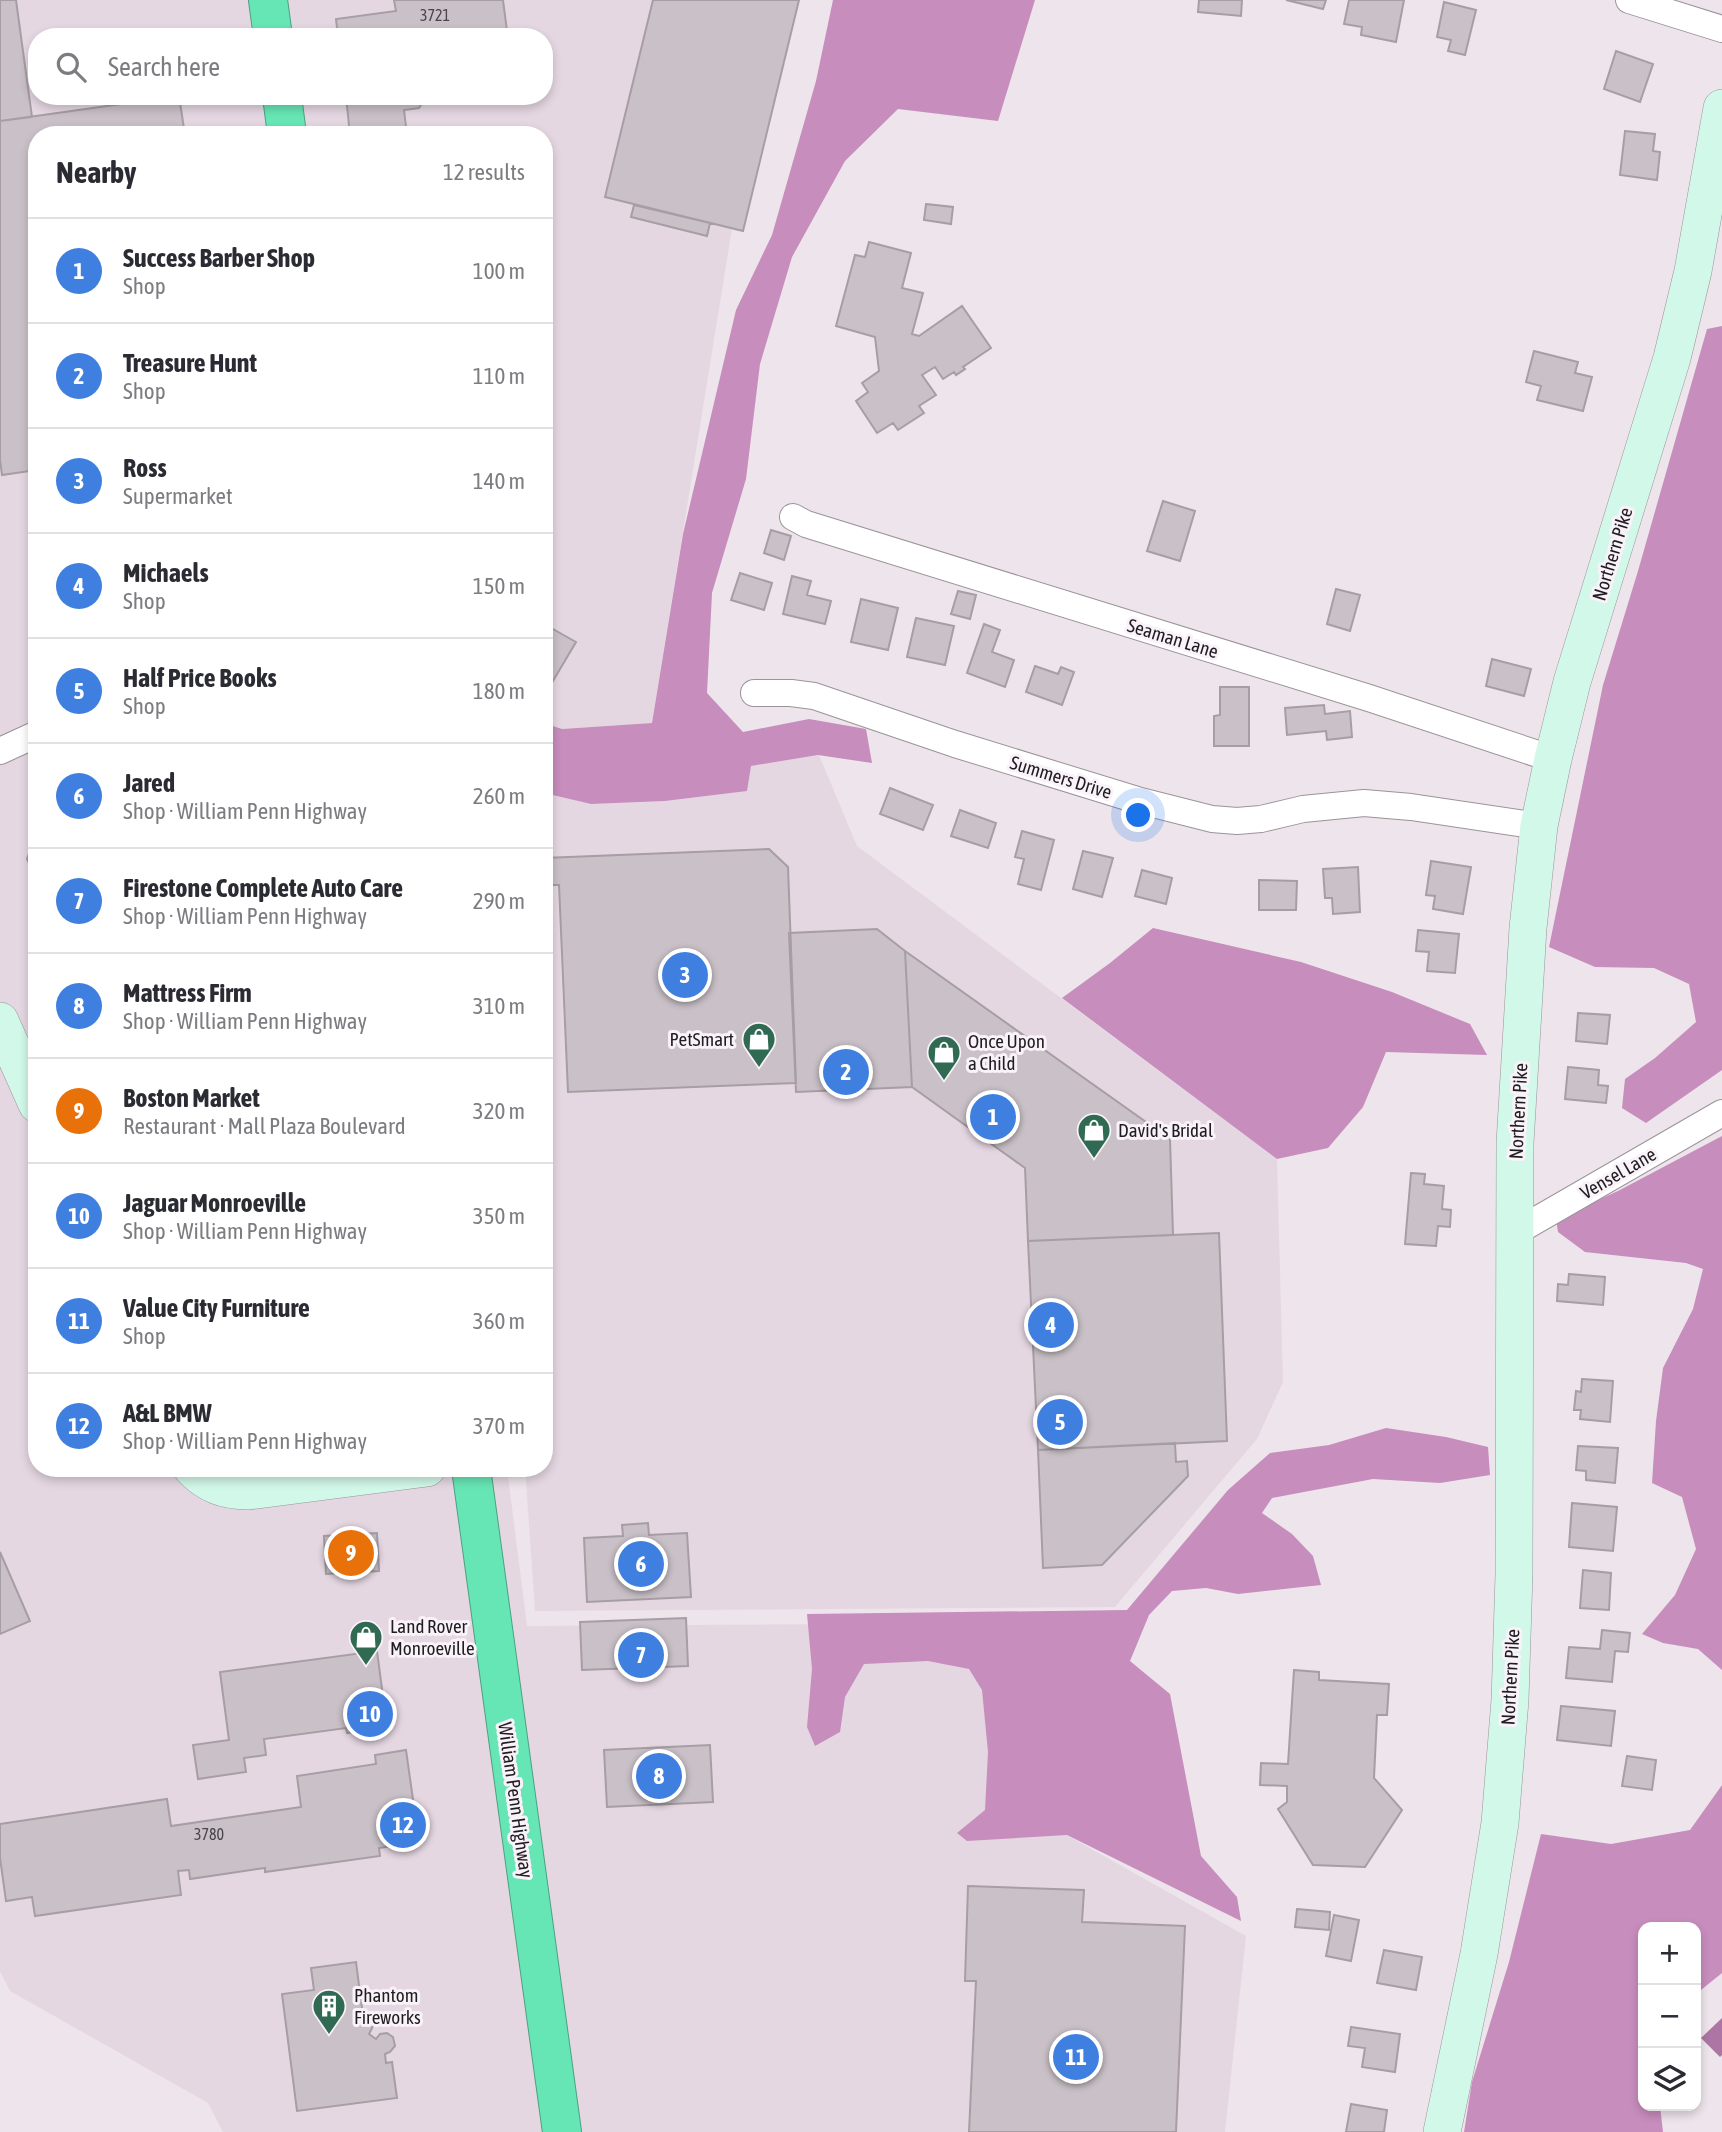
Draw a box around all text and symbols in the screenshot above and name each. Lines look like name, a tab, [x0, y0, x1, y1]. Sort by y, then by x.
house number: 3721	[420, 6, 450, 24]
search box	[28, 28, 553, 105]
icon: search	[52, 48, 90, 86]
text: Search here	[108, 52, 220, 82]
text: Nearby	[56, 155, 136, 189]
text: 12 results	[443, 159, 525, 185]
text: Success Barber Shop	[123, 243, 315, 273]
text: 1	[74, 258, 84, 284]
text: 100 m	[473, 258, 525, 284]
text: Shop	[123, 273, 166, 299]
text: Treasure Hunt	[123, 348, 257, 378]
text: 2	[74, 363, 84, 389]
text: 110 m	[473, 363, 525, 389]
text: Shop	[123, 378, 166, 404]
text: Ross	[123, 453, 167, 483]
text: 3	[74, 468, 84, 494]
text: 140 m	[473, 468, 525, 494]
text: Supermarket	[123, 483, 233, 509]
street label: Northern Pike	[1587, 505, 1637, 603]
text: Michaels	[123, 558, 209, 588]
text: 4	[74, 573, 84, 599]
text: 150 m	[473, 573, 525, 599]
text: Shop	[123, 588, 166, 614]
street label: Seaman Lane	[1125, 614, 1221, 662]
text: Half Price Books	[123, 663, 277, 693]
text: 5	[74, 678, 84, 704]
text: 180 m	[473, 678, 525, 704]
text: Shop	[123, 693, 166, 719]
street label: Summers Drive	[1008, 751, 1114, 803]
text: Jared	[123, 768, 175, 798]
text: 6	[74, 783, 84, 809]
text: 260 m	[473, 783, 525, 809]
text: Shop · William Penn Highway	[123, 798, 367, 824]
your location	[1121, 798, 1155, 832]
text: Firestone Complete Auto Care	[123, 873, 403, 903]
text: 7	[74, 888, 84, 914]
text: 290 m	[473, 888, 525, 914]
text: Shop · William Penn Highway	[123, 903, 367, 929]
pin: 3	[662, 949, 708, 1001]
text: Mattress Firm	[123, 978, 252, 1008]
text: 8	[74, 993, 84, 1019]
text: 310 m	[473, 993, 525, 1019]
text: Shop · William Penn Highway	[123, 1008, 367, 1034]
shop icon: PetSmart	[740, 1020, 778, 1069]
place label: PetSmart	[669, 1028, 734, 1050]
place label: Once Upon a Child	[968, 1030, 1045, 1074]
shop icon: Once Upon a Child	[925, 1033, 963, 1082]
pin: 2	[823, 1046, 869, 1098]
street label: Northern Pike	[1504, 1062, 1532, 1160]
text: Boston Market	[123, 1083, 260, 1113]
pin: 1	[970, 1091, 1016, 1143]
text: 9	[74, 1098, 84, 1124]
text: 320 m	[473, 1098, 525, 1124]
shop icon: David's Bridal	[1075, 1111, 1113, 1160]
text: Restaurant · Mall Plaza Boulevard	[123, 1113, 406, 1139]
place label: David's Bridal	[1118, 1119, 1213, 1141]
street label: Vensel Lane	[1576, 1143, 1660, 1203]
text: Jaguar Monroeville	[123, 1188, 306, 1218]
text: 10	[68, 1203, 90, 1229]
text: 350 m	[473, 1203, 525, 1229]
text: Shop · William Penn Highway	[123, 1218, 367, 1244]
text: Value City Furniture	[123, 1293, 310, 1323]
pin: 4	[1028, 1299, 1074, 1351]
text: 11	[68, 1308, 90, 1334]
text: 360 m	[473, 1308, 525, 1334]
text: Shop	[123, 1323, 166, 1349]
pin: 5	[1037, 1396, 1083, 1448]
text: A&L BMW	[123, 1398, 211, 1428]
text: 12	[68, 1413, 90, 1439]
text: 370 m	[473, 1413, 525, 1439]
text: Shop · William Penn Highway	[123, 1428, 367, 1454]
pin: 9	[328, 1527, 374, 1579]
pin: 6	[618, 1538, 664, 1590]
place label: Land Rover Monroeville	[390, 1615, 475, 1659]
shop icon: Land Rover Monroeville	[347, 1618, 385, 1667]
street label: Northern Pike	[1496, 1628, 1524, 1726]
pin: 7	[618, 1629, 664, 1681]
pin: 10	[347, 1688, 393, 1740]
street label: William Penn Highway	[494, 1721, 538, 1879]
pin: 8	[636, 1750, 682, 1802]
pin: 12	[380, 1799, 426, 1851]
house number: 3780	[194, 1825, 224, 1843]
map controls	[1638, 1922, 1701, 2111]
button: +	[1638, 1922, 1701, 1985]
place label: Phantom Fireworks	[354, 1984, 421, 2028]
button: −	[1638, 1985, 1701, 2048]
building icon: Phantom Fireworks	[310, 1987, 348, 2036]
pin: 11	[1053, 2031, 1099, 2083]
button: layers	[1638, 2048, 1701, 2111]

